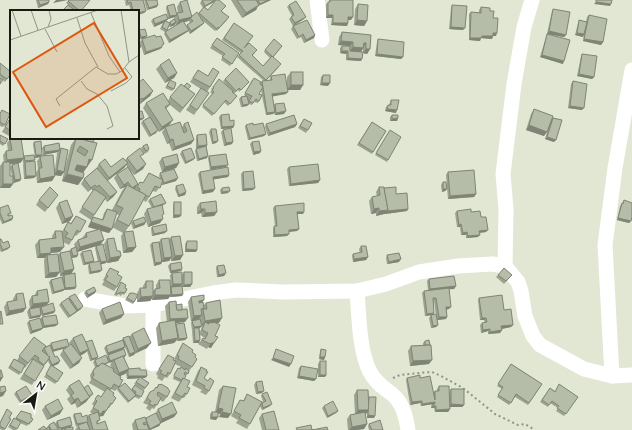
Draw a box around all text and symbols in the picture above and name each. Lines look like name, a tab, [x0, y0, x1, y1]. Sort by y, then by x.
inset map	[10, 10, 139, 139]
north arrow	[16, 374, 56, 414]
text: N	[34, 377, 48, 394]

